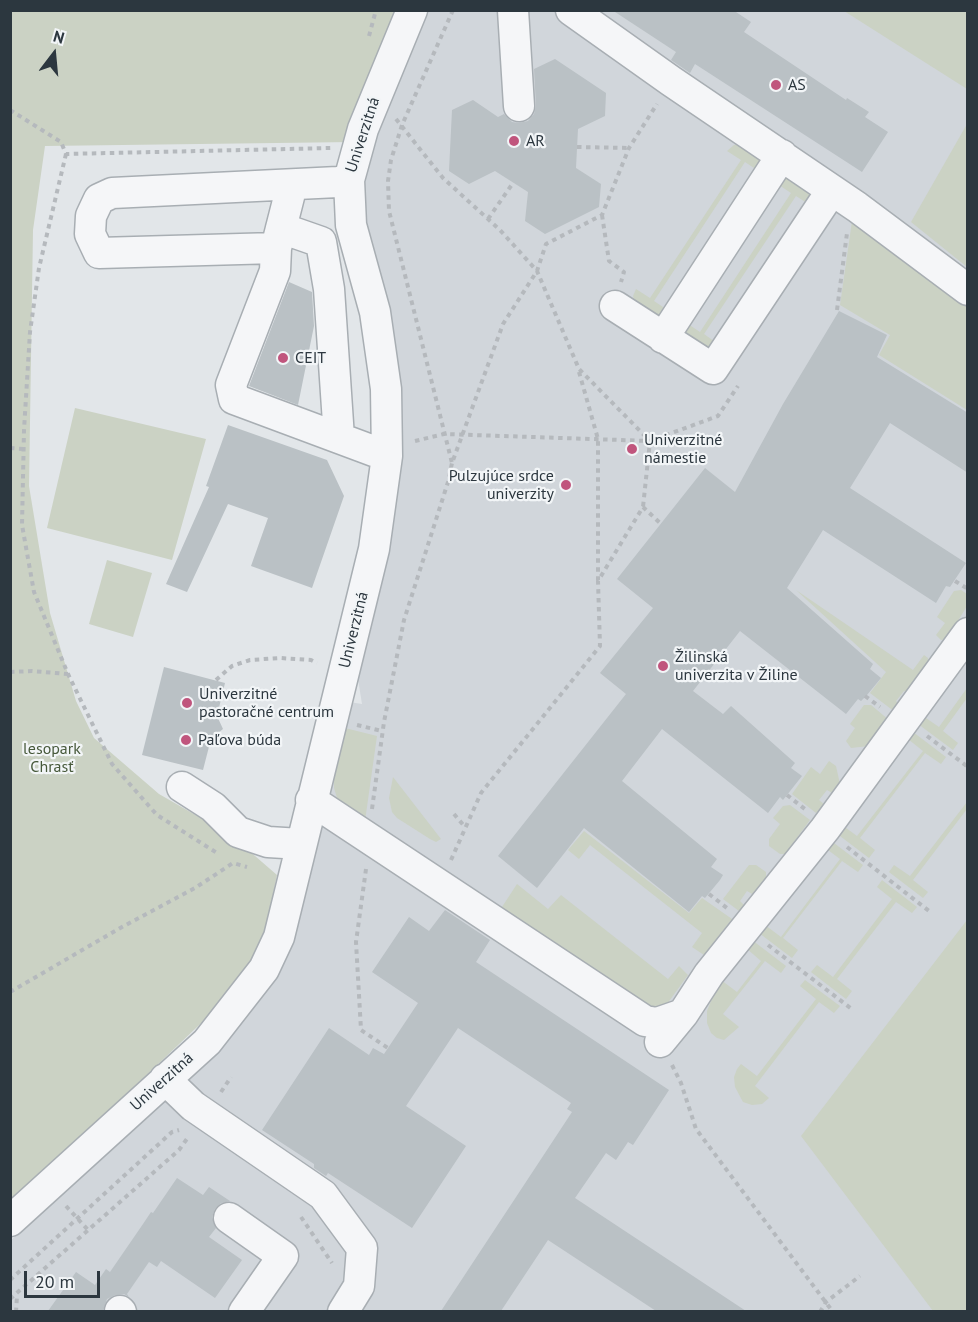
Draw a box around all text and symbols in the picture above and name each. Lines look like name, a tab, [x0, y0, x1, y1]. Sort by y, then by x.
north arrow	[24, 24, 84, 84]
text: N	[51, 26, 67, 48]
place label: AS	[788, 75, 806, 95]
marker: AS	[769, 78, 783, 92]
street label: Univerzitná	[342, 95, 384, 175]
place label: AR	[526, 131, 545, 151]
marker: AR	[507, 134, 521, 148]
place label: CEIT	[295, 348, 326, 368]
marker: CEIT	[276, 351, 290, 365]
place label: Univerzitné námestie	[644, 430, 722, 468]
marker: Univerzitné námestie	[625, 442, 639, 456]
place label: Pulzujúce srdce univerzity	[449, 466, 554, 504]
marker: Pulzujúce srdce univerzity	[559, 478, 573, 492]
street label: Univerzitná	[335, 590, 373, 670]
place label: Žilinská univerzita v Žiline	[675, 647, 798, 685]
marker: Žilinská univerzita v Žiline	[656, 659, 670, 673]
place label: Univerzitné pastoračné centrum	[199, 684, 334, 722]
marker: Univerzitné pastoračné centrum	[180, 696, 194, 710]
place label: Paľova búda	[198, 730, 281, 750]
marker: Paľova búda	[179, 733, 193, 747]
park label: lesopark Chrasť	[23, 739, 81, 777]
street label: Univerzitná	[127, 1049, 197, 1115]
scale bar	[27, 1259, 104, 1297]
text: 20 m	[35, 1270, 74, 1293]

